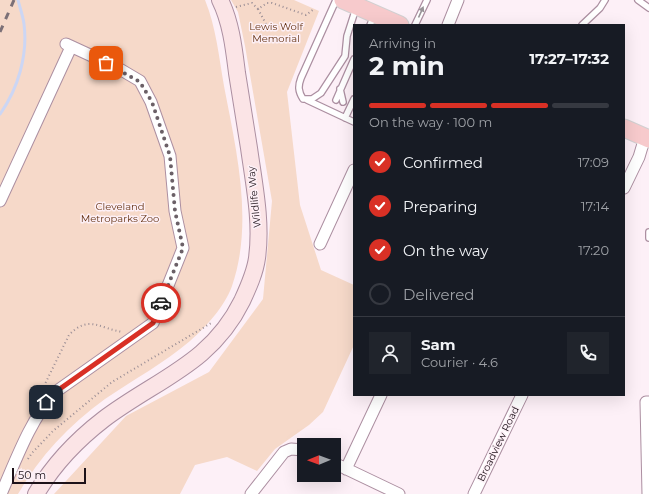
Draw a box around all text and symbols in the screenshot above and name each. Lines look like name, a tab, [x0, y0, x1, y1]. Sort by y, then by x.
one-way arrow	[418, 7, 424, 18]
park label: Lewis Wolf Memorial	[249, 20, 303, 45]
text: Arriving in	[369, 35, 436, 51]
pin	[89, 46, 123, 80]
text: 17:27–17:32	[529, 49, 609, 68]
text: 2 min	[369, 50, 445, 82]
icon: bag	[95, 52, 117, 74]
text: On the way · 100 m	[369, 114, 492, 130]
icon: check	[369, 151, 391, 173]
text: Confirmed	[403, 153, 483, 172]
text: 17:09	[578, 154, 609, 170]
street label: Wildlife Way	[244, 165, 264, 229]
icon: check	[369, 195, 391, 217]
text: Preparing	[403, 197, 478, 216]
text: 17:14	[581, 198, 609, 214]
park label: Cleveland Metroparks Zoo	[81, 200, 159, 225]
icon: check	[369, 239, 391, 261]
text: On the way	[403, 241, 488, 260]
text: 17:20	[578, 242, 609, 258]
courier	[141, 283, 181, 323]
text: Delivered	[403, 285, 475, 304]
icon: car	[150, 292, 172, 314]
button: person	[369, 332, 411, 374]
button: phone	[567, 332, 609, 374]
text: Sam	[421, 335, 456, 354]
text: Courier · 4.6	[421, 354, 498, 370]
pin	[29, 385, 63, 419]
icon: home	[35, 391, 57, 413]
street label: Broadview Road	[474, 404, 522, 484]
north arrow	[297, 438, 341, 482]
map controls	[297, 438, 341, 482]
scale bar	[12, 466, 86, 485]
text: 50 m	[18, 468, 46, 482]

